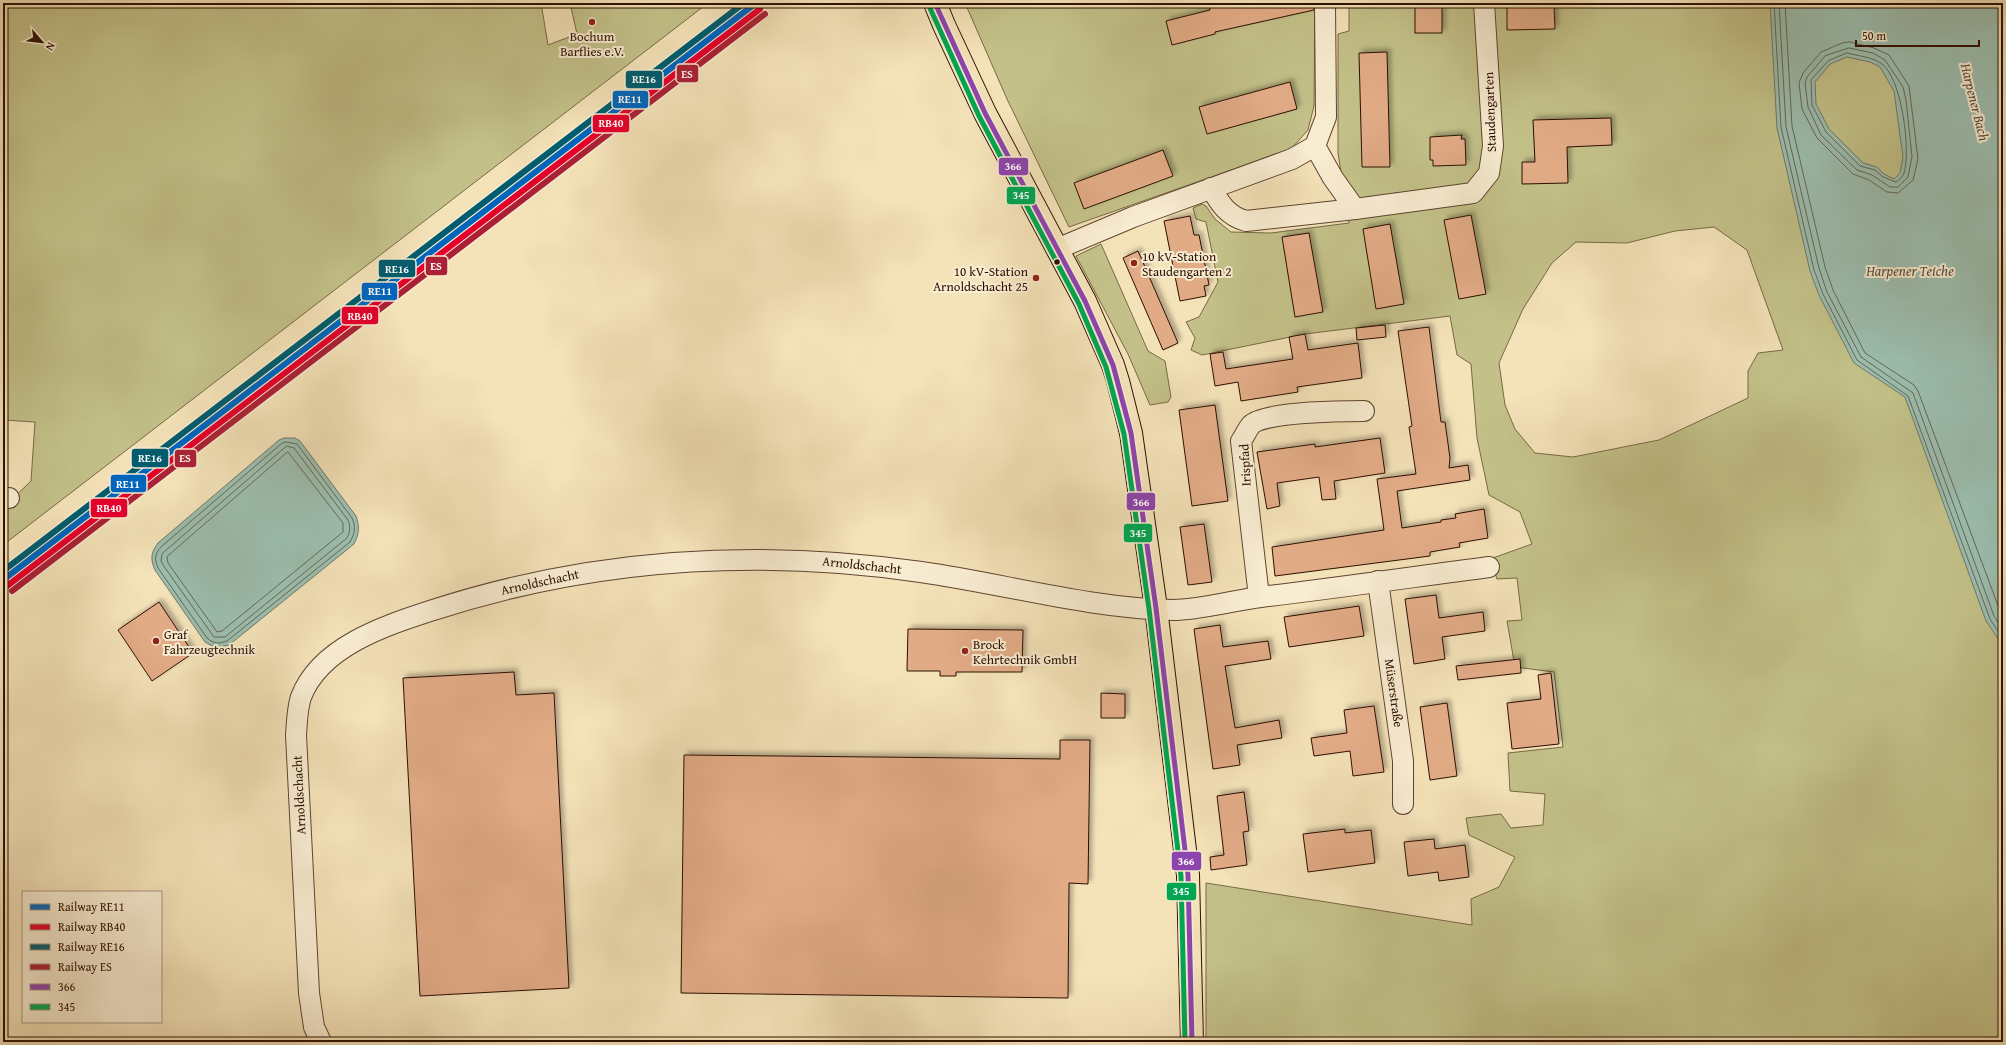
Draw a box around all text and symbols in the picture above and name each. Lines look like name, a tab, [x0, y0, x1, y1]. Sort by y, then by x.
marker: Bochum Barflies e.V.	[587, 17, 597, 27]
north arrow	[22, 22, 62, 62]
scale bar	[1856, 22, 1979, 48]
place label: Bochum Barflies e.V.	[560, 27, 624, 61]
text: 50 m	[1862, 27, 1886, 44]
text: N	[42, 40, 60, 54]
water label: Harpener Bach	[1955, 60, 1994, 143]
line badge: ES	[676, 64, 699, 83]
text: ES	[681, 66, 693, 82]
line badge: RE16	[625, 70, 663, 89]
text: RE16	[632, 71, 656, 87]
street label: Staudengarten	[1479, 71, 1501, 153]
line badge: RE11	[612, 90, 649, 109]
text: RE11	[618, 91, 642, 107]
line badge: RB40	[592, 114, 630, 133]
text: RB40	[598, 115, 624, 131]
line badge: 366	[998, 157, 1029, 176]
text: 366	[1004, 158, 1022, 174]
line badge: 345	[1006, 186, 1036, 205]
text: 345	[1012, 187, 1030, 203]
place label: 10 kV-Station Staudengarten 2	[1142, 247, 1232, 281]
line badge: ES	[425, 256, 448, 276]
unlabelled marker	[1052, 257, 1062, 267]
text: ES	[430, 258, 442, 274]
marker: 10 kV-Station Staudengarten 2	[1129, 258, 1139, 268]
line badge: RE16	[378, 259, 416, 278]
text: RE16	[385, 261, 409, 277]
water label: Harpener Teiche	[1865, 261, 1954, 281]
place label: 10 kV-Station Arnoldschacht 25	[933, 262, 1029, 296]
marker: 10 kV-Station Arnoldschacht 25	[1031, 273, 1041, 283]
line badge: RE11	[361, 282, 398, 301]
text: RE11	[368, 283, 392, 299]
line badge: RB40	[341, 306, 379, 325]
text: RB40	[347, 308, 373, 324]
street label: Irispfad	[1234, 443, 1256, 487]
line badge: RE16	[131, 448, 169, 468]
line badge: ES	[174, 449, 197, 468]
text: RE16	[138, 450, 162, 466]
text: ES	[179, 450, 191, 466]
line badge: RE11	[110, 474, 147, 493]
text: RE11	[116, 476, 140, 492]
line badge: 366	[1126, 492, 1156, 511]
text: 366	[1132, 494, 1150, 510]
line badge: RB40	[90, 498, 128, 518]
text: RB40	[96, 500, 122, 516]
line badge: 345	[1123, 523, 1153, 543]
text: 345	[1129, 525, 1147, 541]
street label: Arnoldschacht	[822, 551, 903, 579]
street label: Arnoldschacht	[499, 564, 581, 600]
place label: Graf Fahrzeugtechnik	[164, 625, 255, 659]
place label: Brock Kehrtechnik GmbH	[973, 635, 1077, 669]
marker: Graf Fahrzeugtechnik	[151, 636, 161, 646]
marker: Brock Kehrtechnik GmbH	[960, 646, 970, 656]
street label: Müserstraße	[1380, 657, 1408, 729]
street label: Arnoldschacht	[287, 754, 311, 835]
line badge: 366	[1171, 851, 1202, 871]
text: 366	[1177, 853, 1195, 869]
line badge: 345	[1166, 882, 1197, 901]
text: 345	[1172, 883, 1190, 899]
legend	[22, 891, 162, 1023]
text: Railway RE11	[58, 898, 125, 915]
text: Railway RB40	[58, 918, 125, 935]
text: Railway RE16	[58, 938, 125, 955]
text: Railway ES	[58, 958, 112, 975]
text: 366	[58, 978, 76, 995]
text: 345	[58, 998, 76, 1015]

